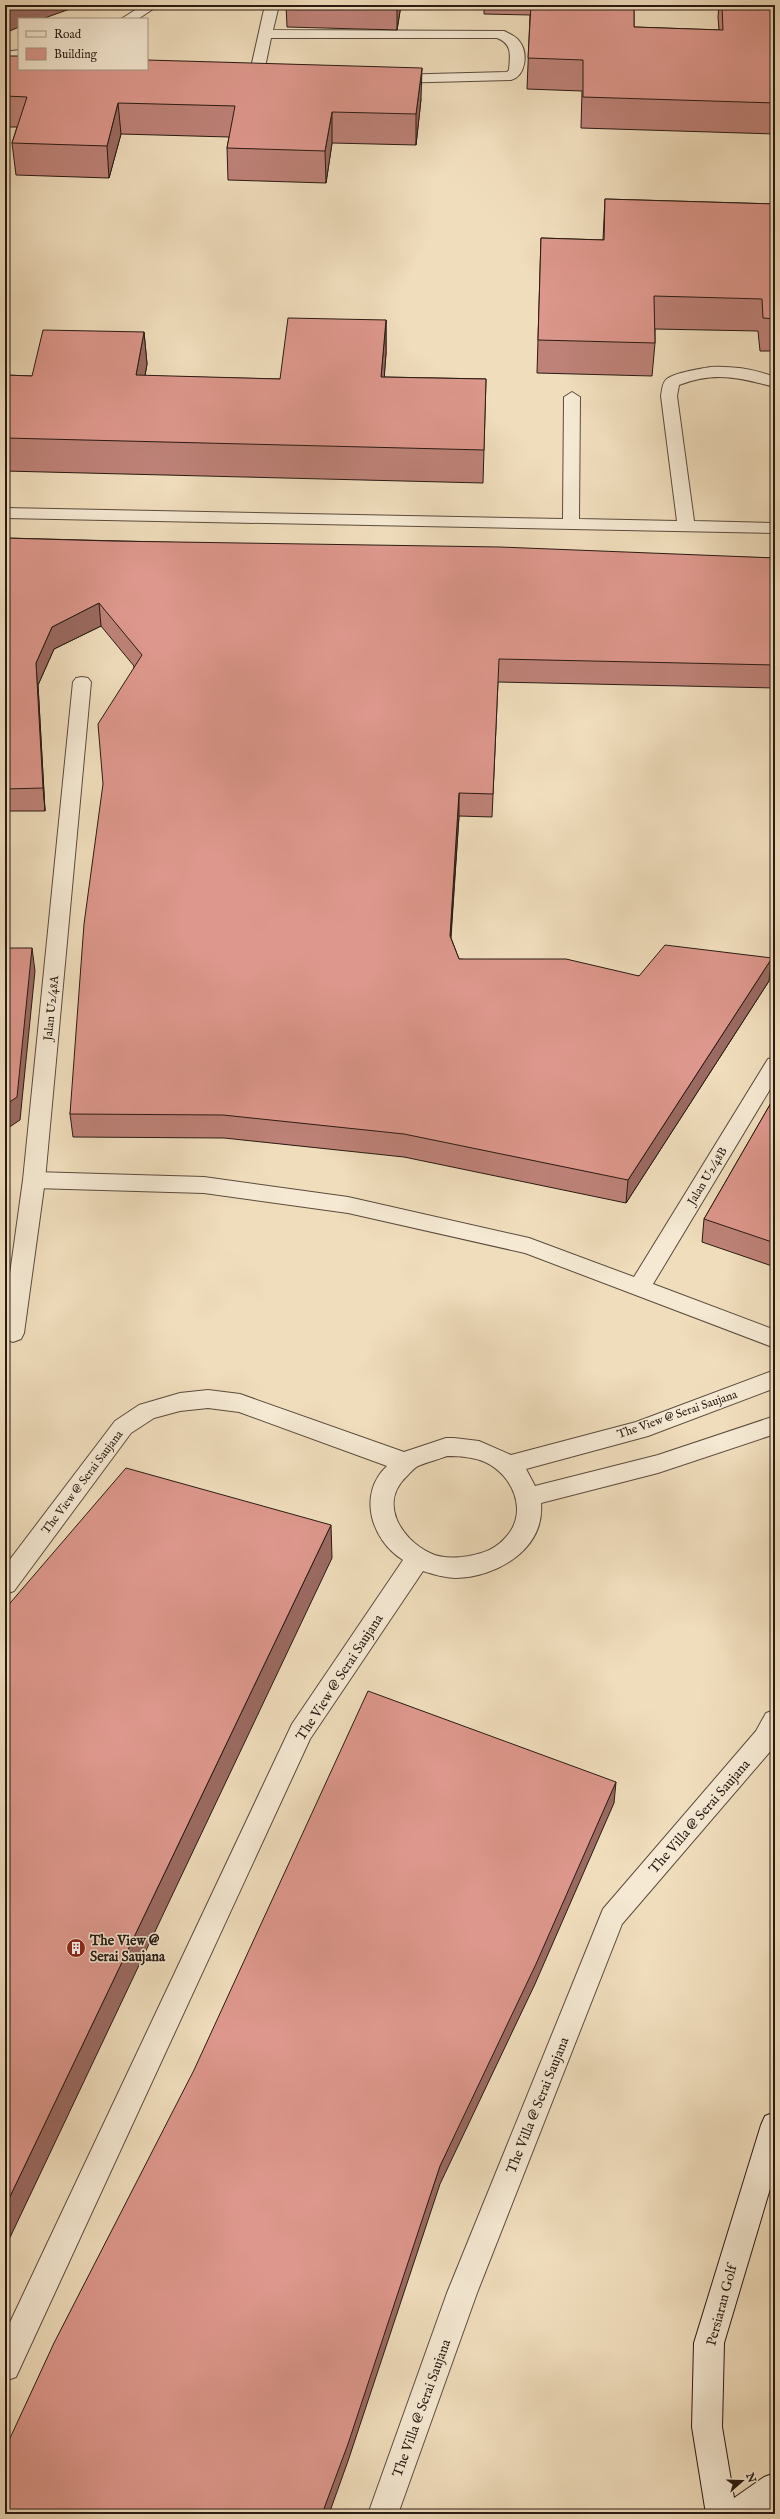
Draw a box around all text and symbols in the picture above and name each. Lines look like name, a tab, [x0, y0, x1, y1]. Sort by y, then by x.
legend	[18, 18, 148, 70]
text: Road	[54, 27, 82, 42]
text: Building	[54, 47, 98, 62]
street label: Jalan U2/48A	[40, 974, 63, 1043]
street label: Jalan U2/48B	[683, 1144, 732, 1210]
street label: The View @ Serai Saujana	[615, 1387, 740, 1442]
street label: The View @ Serai Saujana	[38, 1427, 127, 1537]
street label: The View @ Serai Saujana	[292, 1610, 388, 1744]
street label: The Villa @ Serai Saujana	[645, 1755, 755, 1877]
place label: The View @ Serai Saujana	[89, 1932, 166, 1966]
building icon: The View @ Serai Saujana	[65, 1937, 87, 1959]
street label: The Villa @ Serai Saujana	[502, 2034, 574, 2176]
street label: Persiaran Golf	[702, 2260, 742, 2348]
street label: The Villa @ Serai Saujana	[389, 2336, 456, 2480]
north arrow	[722, 2461, 762, 2501]
text: N	[742, 2470, 759, 2485]

